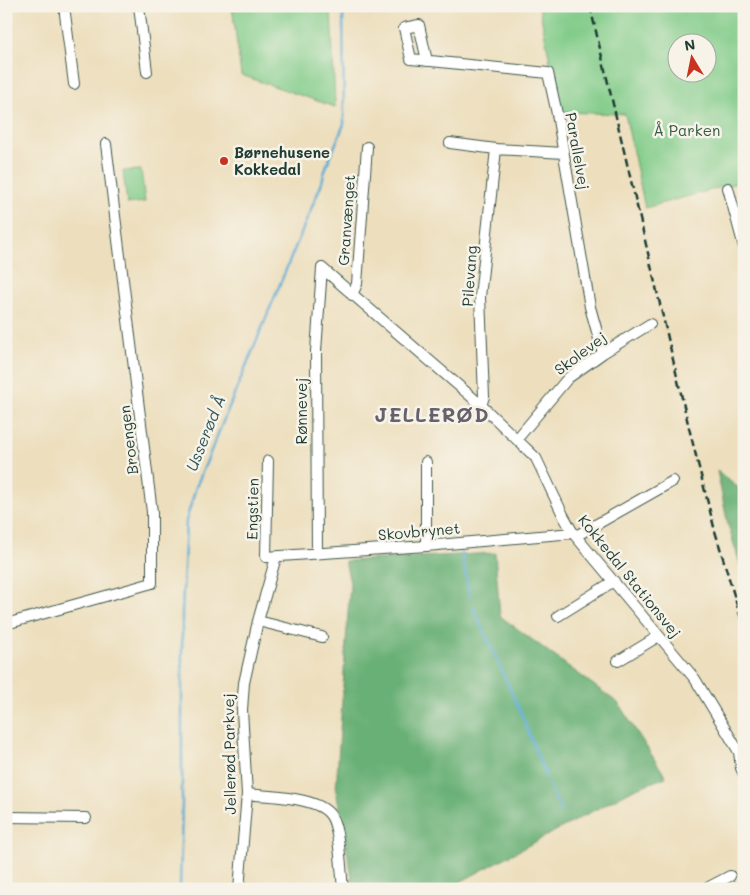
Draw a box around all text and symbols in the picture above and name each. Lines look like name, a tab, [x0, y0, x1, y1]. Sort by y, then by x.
north arrow	[668, 32, 718, 82]
text: N	[683, 34, 697, 55]
street label: Parallelvej	[561, 111, 595, 191]
park label: Å Parken	[654, 120, 720, 140]
place label: Børnehusene Kokkedal	[234, 142, 330, 179]
marker: Børnehusene Kokkedal	[218, 155, 230, 167]
street label: Granvænget	[333, 174, 359, 266]
street label: Pilevang	[457, 245, 481, 307]
street label: Skolevej	[550, 327, 610, 379]
street label: Rønnevej	[291, 378, 311, 444]
water label: Usserød Å	[180, 392, 230, 474]
district label: JELLERØD	[375, 401, 489, 427]
street label: Broengen	[114, 404, 142, 476]
street label: Engstien	[241, 478, 263, 540]
street label: Kokkedal Stationsvej	[574, 510, 686, 642]
street label: Skovbrynet	[377, 517, 461, 545]
street label: Jellerød Parkvej	[218, 693, 240, 815]

